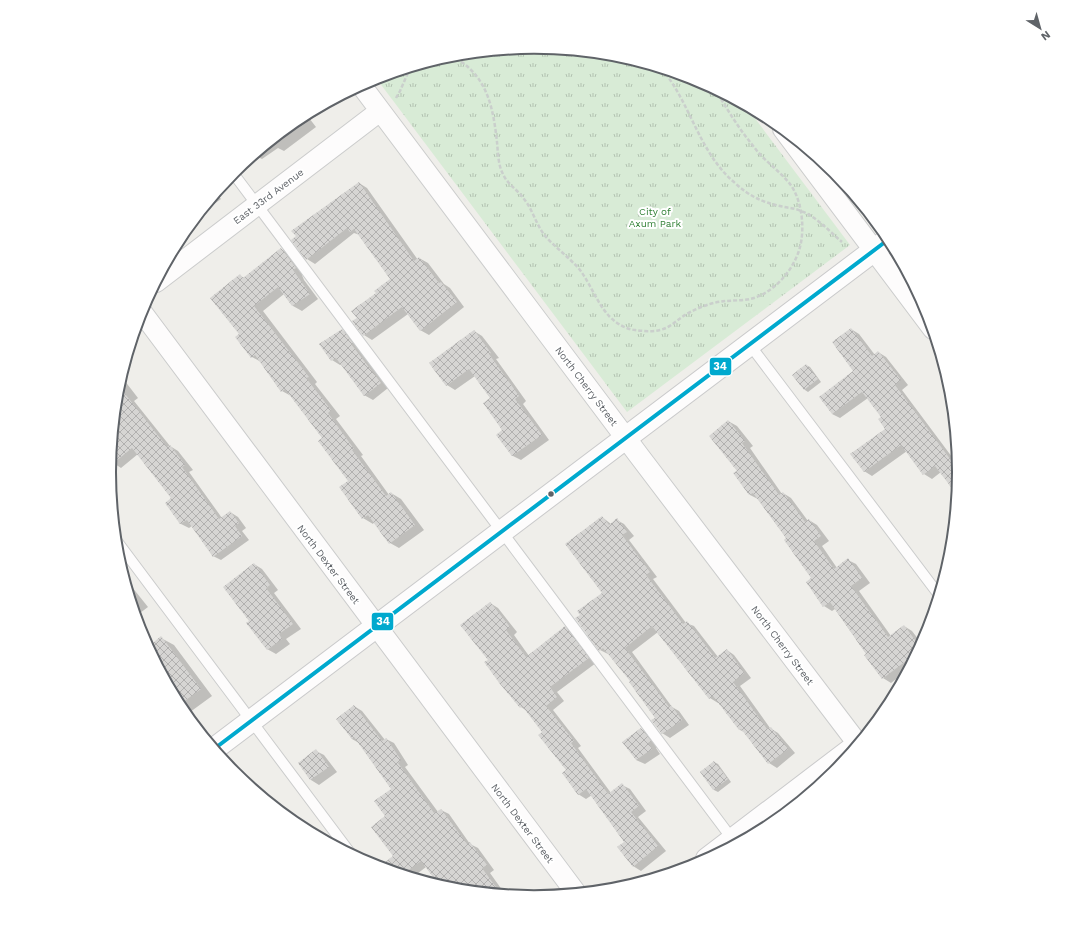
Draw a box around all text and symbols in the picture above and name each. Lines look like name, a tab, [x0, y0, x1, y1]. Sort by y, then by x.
north arrow	[1020, 8, 1060, 48]
text: N	[1039, 28, 1053, 43]
street label: East 33rd Avenue	[231, 166, 306, 226]
park label: City of Axum Park	[629, 206, 682, 229]
street label: North Cherry Street	[553, 345, 620, 429]
line badge: 34	[709, 357, 732, 376]
text: 34	[713, 360, 727, 373]
unlabelled marker	[546, 489, 556, 499]
street label: North Dexter Street	[295, 523, 362, 607]
street label: North Cherry Street	[749, 604, 816, 688]
line badge: 34	[371, 612, 394, 631]
text: 34	[376, 615, 390, 628]
street label: North Dexter Street	[489, 782, 556, 866]

